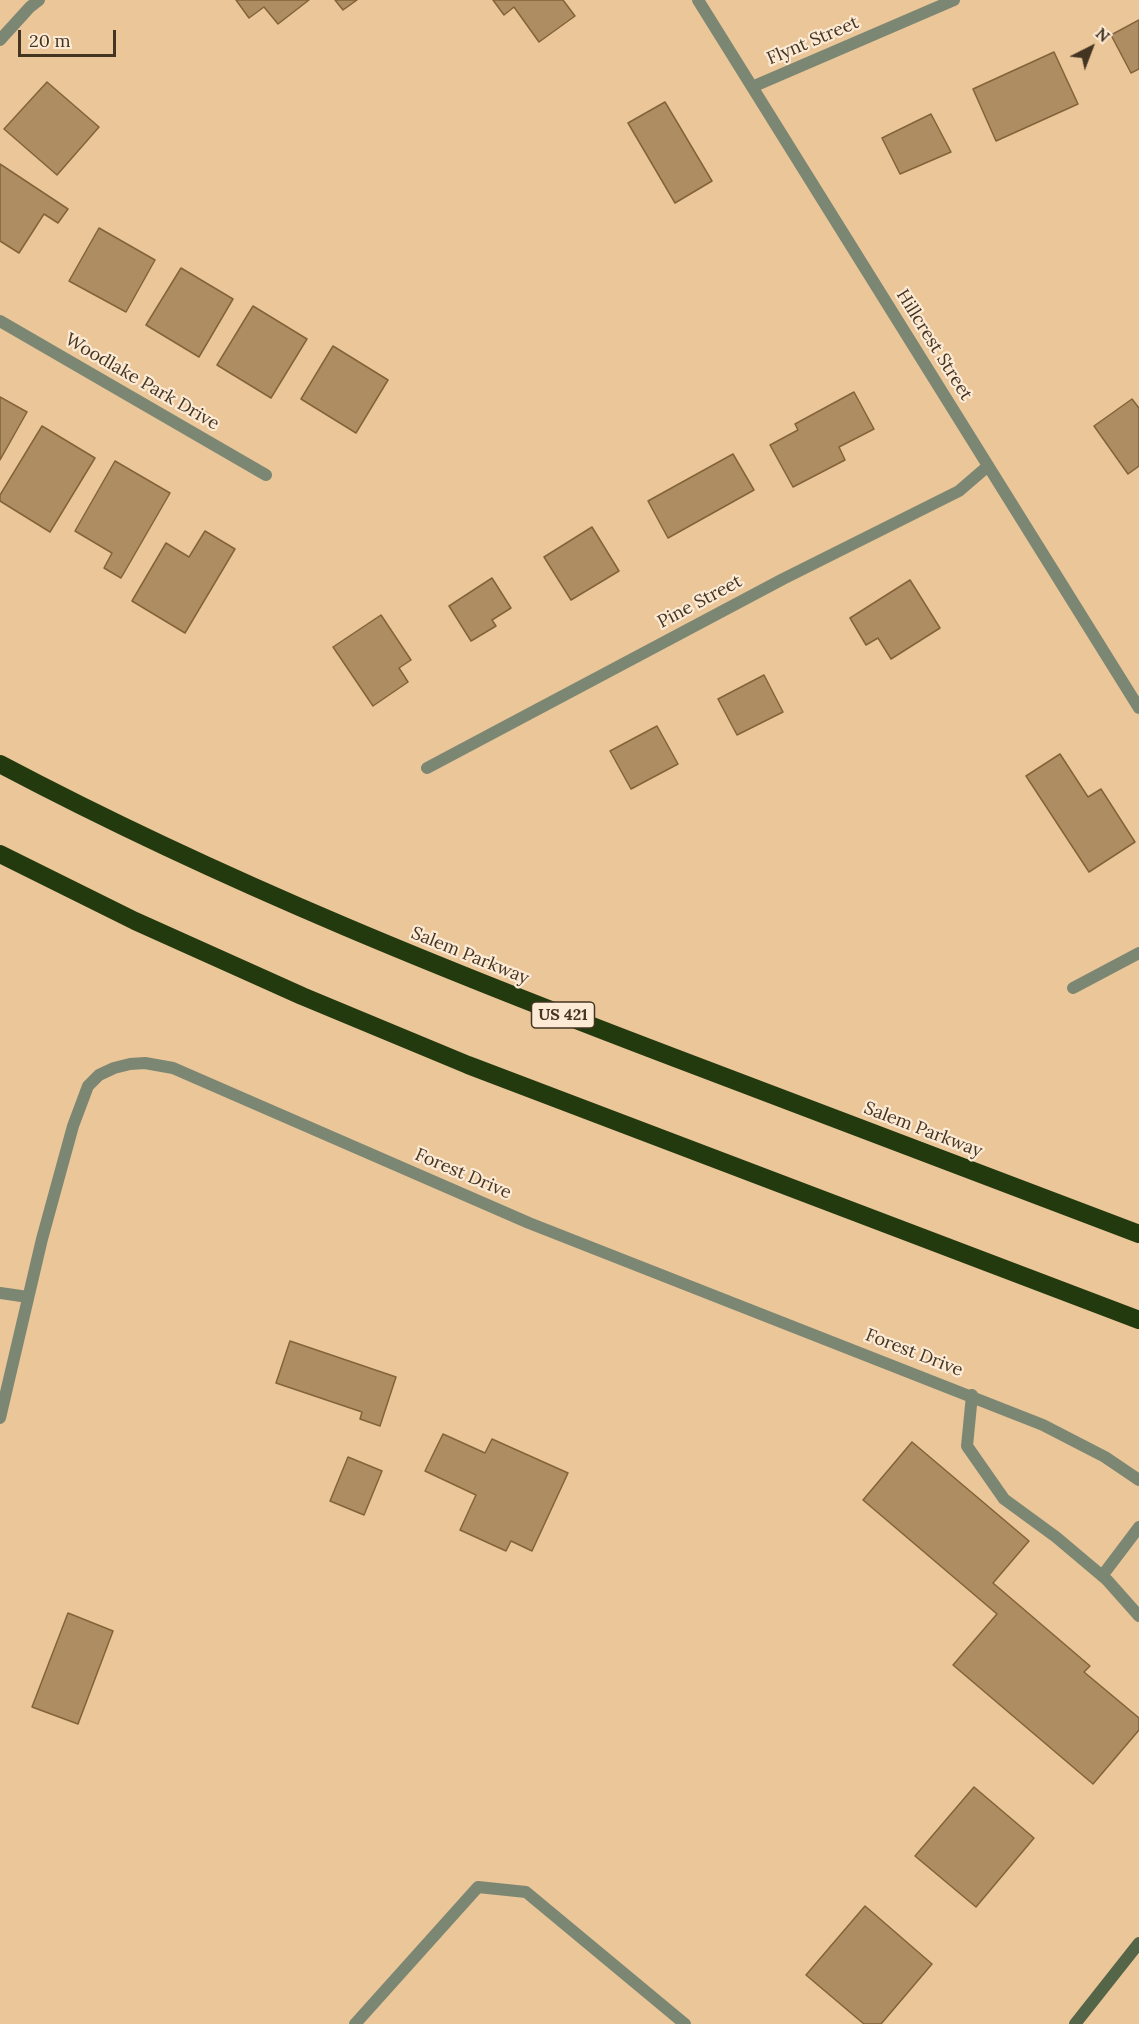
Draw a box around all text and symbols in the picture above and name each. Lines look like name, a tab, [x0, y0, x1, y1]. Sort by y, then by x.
street label: Flynt Street	[764, 12, 862, 70]
scale bar	[21, 18, 118, 56]
north arrow	[1061, 18, 1121, 78]
text: N	[1092, 23, 1114, 46]
text: 20 m	[29, 29, 71, 52]
street label: Hillcrest Street	[891, 285, 977, 405]
street label: Woodlake Park Drive	[61, 329, 223, 435]
street label: Pine Street	[654, 571, 746, 633]
street label: Salem Parkway	[408, 923, 532, 989]
road number: US 421	[532, 1002, 594, 1028]
street label: Salem Parkway	[861, 1097, 985, 1163]
street label: Forest Drive	[412, 1144, 514, 1204]
street label: Forest Drive	[862, 1325, 966, 1381]

